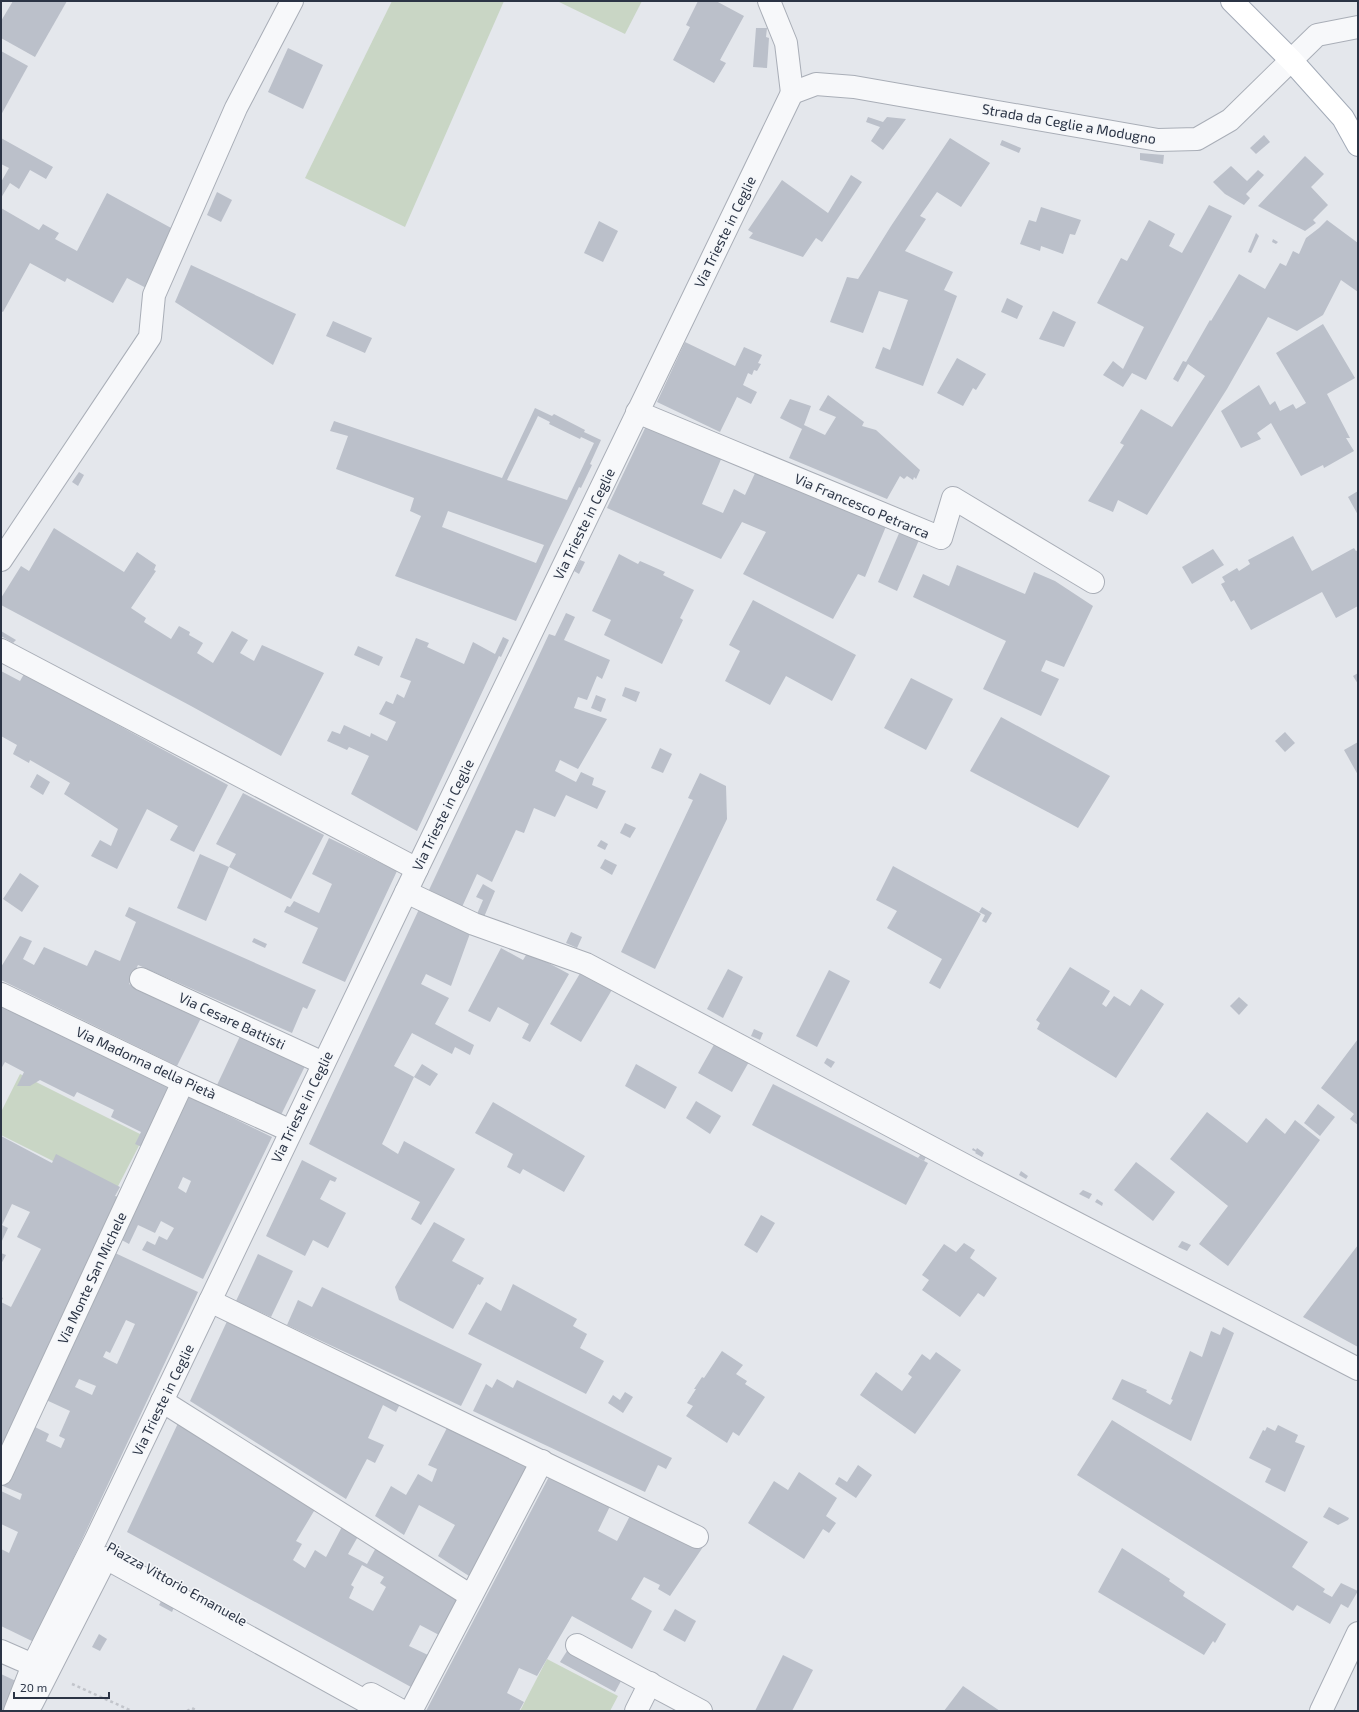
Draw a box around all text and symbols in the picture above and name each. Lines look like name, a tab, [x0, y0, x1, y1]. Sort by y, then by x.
street label: Strada da Ceglie a Modugno	[981, 100, 1158, 147]
street label: Via Trieste in Ceglie	[690, 173, 759, 290]
street label: Via Trieste in Ceglie	[549, 465, 618, 582]
street label: Via Francesco Petrarca	[792, 469, 932, 542]
street label: Via Trieste in Ceglie	[408, 756, 477, 873]
street label: Via Cesare Battisti	[176, 988, 288, 1053]
street label: Via Madonna della Pietà	[73, 1023, 219, 1103]
street label: Via Trieste in Ceglie	[267, 1048, 336, 1165]
street label: Via Monte San Michele	[53, 1209, 130, 1347]
street label: Via Trieste in Ceglie	[128, 1341, 197, 1458]
street label: Piazza Vittorio Emanuele	[104, 1538, 250, 1629]
scale bar	[14, 1674, 109, 1700]
text: 20 m	[20, 1680, 47, 1694]

